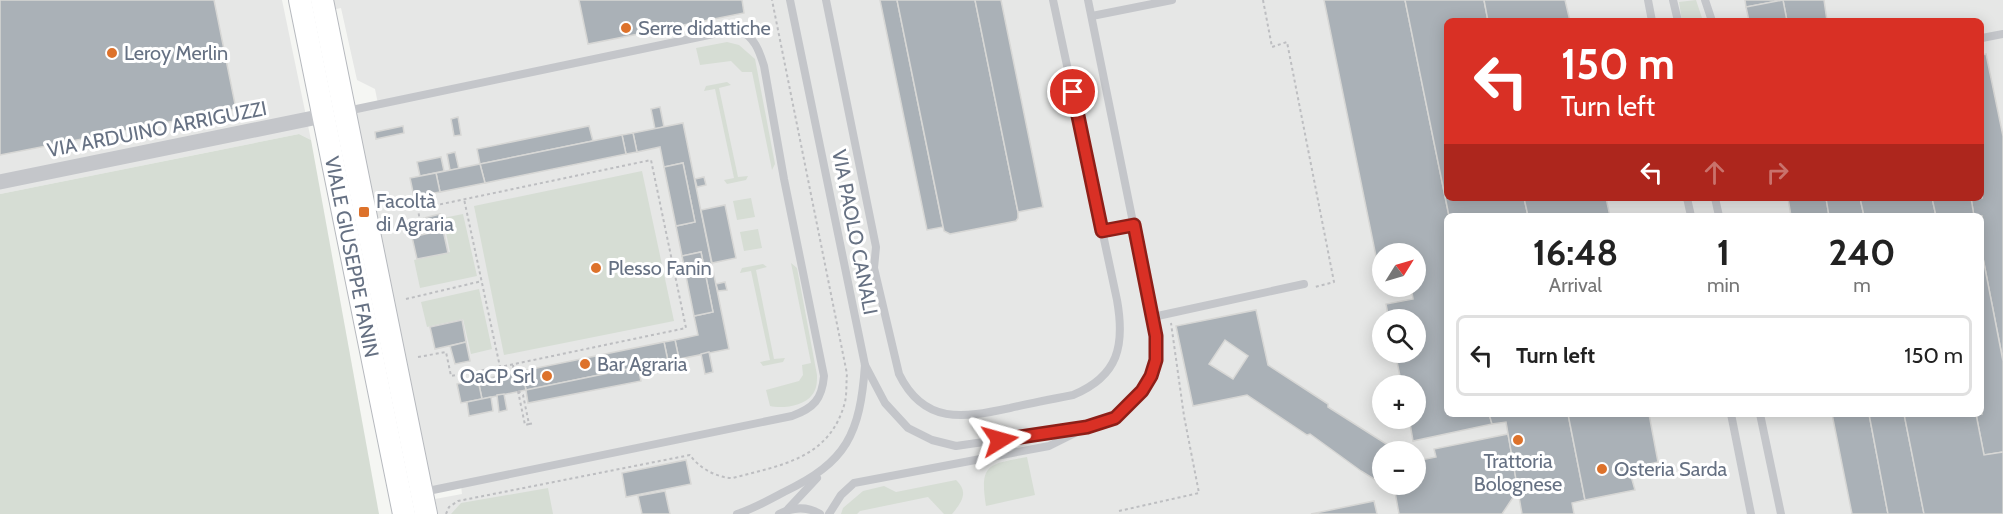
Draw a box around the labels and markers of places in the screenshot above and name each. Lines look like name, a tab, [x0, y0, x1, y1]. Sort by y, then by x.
place label: Serre didattiche	[638, 16, 771, 40]
marker: Serre didattiche	[619, 21, 633, 35]
place label: Leroy Merlin	[124, 41, 228, 65]
marker: Leroy Merlin	[105, 46, 119, 60]
pin	[1047, 66, 1098, 117]
place label: Facoltà di Agraria	[376, 189, 454, 236]
marker: Facoltà di Agraria	[357, 205, 371, 219]
place label: Plesso Fanin	[608, 256, 712, 280]
marker: Plesso Fanin	[589, 261, 603, 275]
place label: Bar Agraria	[597, 352, 688, 376]
marker: Bar Agraria	[578, 357, 592, 371]
place label: OaCP Srl	[460, 364, 535, 388]
marker: OaCP Srl	[540, 369, 554, 383]
marker: Trattoria Bolognese	[1511, 433, 1525, 447]
place label: Trattoria Bolognese	[1474, 449, 1562, 496]
place label: Osteria Sarda	[1614, 457, 1728, 481]
marker: Osteria Sarda	[1595, 462, 1609, 476]

